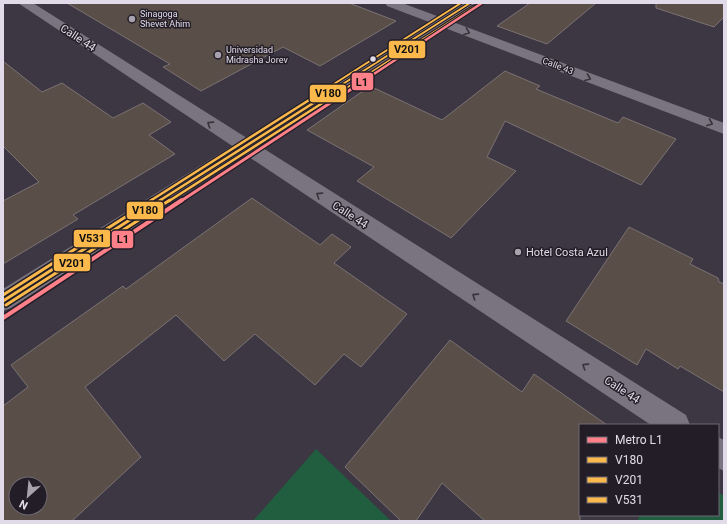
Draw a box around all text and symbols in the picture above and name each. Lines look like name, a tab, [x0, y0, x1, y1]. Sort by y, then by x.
place label: Sinagoga Shevet Ahim	[140, 9, 190, 29]
marker: Sinagoga Shevet Ahim	[127, 14, 137, 24]
street label: Calle 44	[58, 22, 98, 54]
one-way arrow	[463, 27, 470, 35]
line badge: V201	[388, 40, 426, 59]
text: V201	[394, 43, 420, 56]
place label: Universidad Midrasha Jorev	[226, 45, 288, 65]
marker: Universidad Midrasha Jorev	[213, 50, 223, 60]
unlabelled marker	[368, 54, 378, 64]
street label: Calle 43	[541, 56, 575, 76]
line badge: L1	[351, 72, 374, 91]
one-way arrow	[585, 73, 592, 81]
text: L1	[356, 76, 368, 89]
line badge: V180	[309, 84, 347, 103]
text: V180	[315, 87, 341, 100]
one-way arrow	[707, 119, 714, 127]
one-way arrow	[207, 121, 214, 129]
one-way arrow	[316, 192, 323, 200]
street label: Calle 44	[330, 199, 370, 231]
line badge: V180	[126, 201, 164, 220]
text: V180	[132, 204, 158, 217]
line badge: V531	[73, 229, 111, 248]
line badge: L1	[111, 230, 134, 249]
text: V531	[79, 232, 105, 245]
text: L1	[117, 233, 129, 246]
place label: Hotel Costa Azul	[526, 246, 608, 259]
marker: Hotel Costa Azul	[513, 247, 523, 257]
line badge: V201	[53, 253, 91, 272]
text: V201	[59, 257, 85, 270]
one-way arrow	[472, 293, 479, 300]
one-way arrow	[582, 363, 589, 371]
street label: Calle 44	[602, 374, 642, 406]
legend	[579, 424, 719, 516]
text: Metro L1	[615, 433, 663, 447]
text: V180	[615, 453, 643, 467]
text: V201	[615, 473, 643, 487]
north arrow	[8, 476, 48, 516]
text: V531	[615, 493, 643, 507]
text: N	[17, 497, 30, 512]

